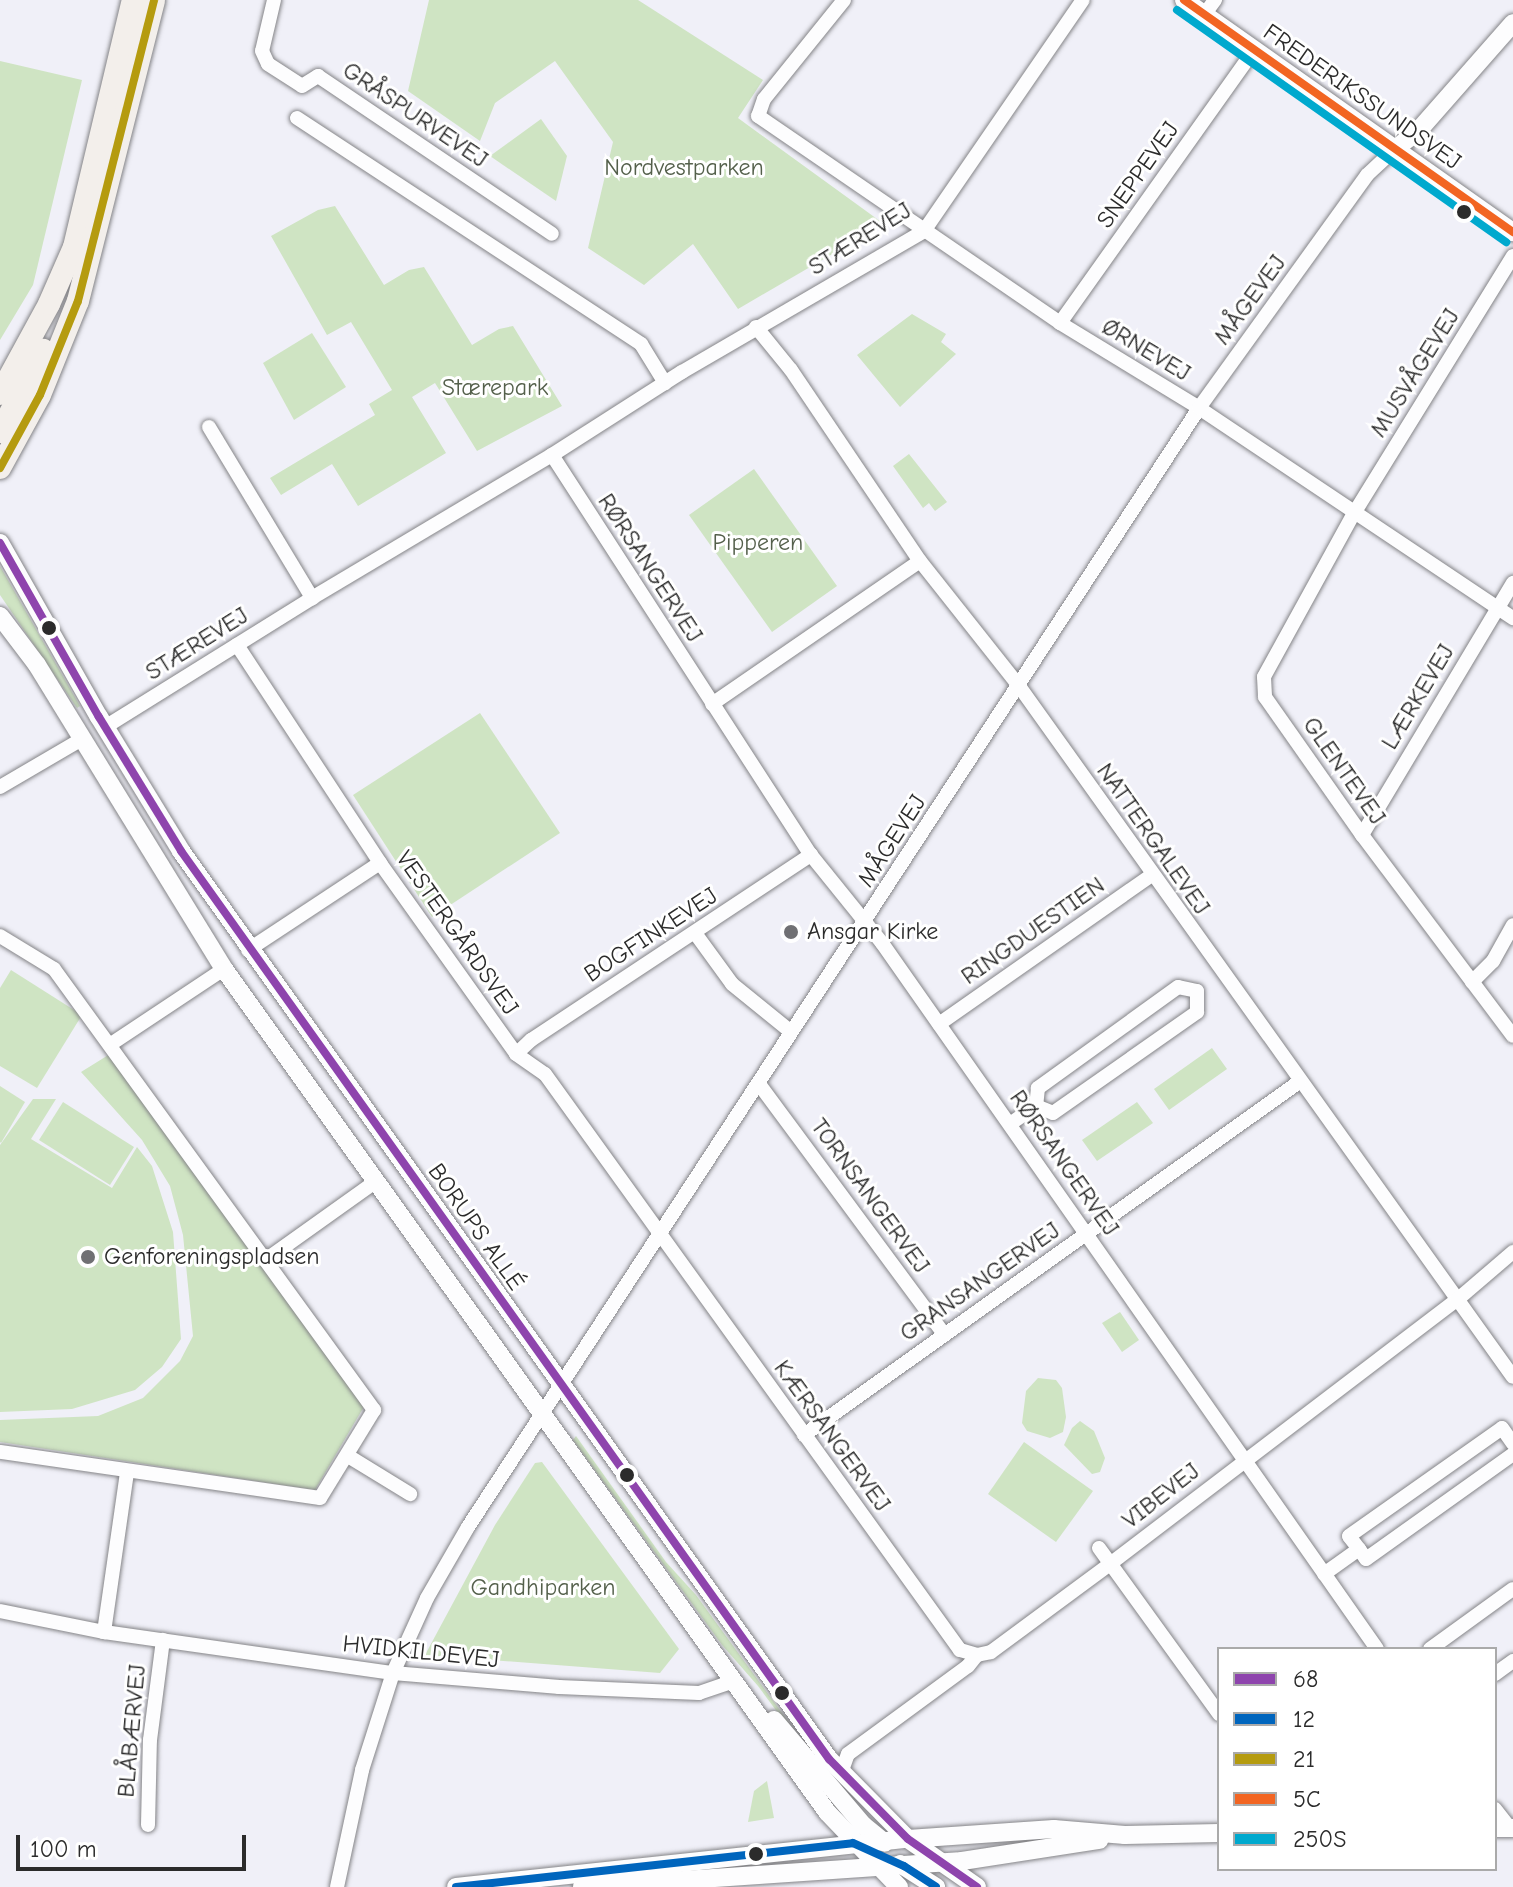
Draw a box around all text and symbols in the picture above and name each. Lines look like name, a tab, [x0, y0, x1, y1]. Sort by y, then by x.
street label: FREDERIKSSUNDSVEJ	[1258, 18, 1466, 176]
street label: GRÅSPURVEVEJ	[337, 56, 493, 174]
street label: SNEPPEVEJ	[1091, 116, 1185, 234]
park label: Nordvestparken	[604, 154, 764, 182]
street label: STÆREVEJ	[803, 196, 917, 282]
unlabelled marker	[1456, 204, 1472, 220]
street label: MÅGEVEJ	[1208, 249, 1292, 351]
street label: MUSVÅGEVEJ	[1364, 303, 1466, 443]
street label: ØRNEVEJ	[1097, 312, 1195, 388]
park label: Stærepark	[442, 374, 548, 402]
street label: RØRSANGERVEJ	[591, 488, 709, 648]
park label: Pipperen	[713, 529, 803, 557]
street label: STÆREVEJ	[140, 601, 254, 687]
unlabelled marker	[41, 620, 57, 636]
street label: LÆRKEVEJ	[1375, 639, 1461, 755]
street label: GLENTEVEJ	[1296, 712, 1392, 830]
street label: NATTERGALEVEJ	[1090, 758, 1216, 920]
street label: MÅGEVEJ	[852, 790, 932, 892]
street label: VESTERGÅRDSVEJ	[390, 845, 524, 1021]
street label: RINGDUESTIEN	[956, 871, 1110, 991]
street label: BOGFINKEVEJ	[579, 881, 723, 989]
place label: Ansgar Kirke	[807, 918, 938, 946]
marker: Ansgar Kirke	[782, 923, 800, 941]
street label: RØRSANGERVEJ	[1003, 1085, 1125, 1241]
street label: TORNSANGERVEJ	[804, 1113, 936, 1279]
street label: BORUPS ALLÉ	[422, 1158, 530, 1296]
street label: GRANSANGERVEJ	[895, 1216, 1065, 1348]
place label: Genforeningspladsen	[104, 1243, 320, 1271]
marker: Genforeningspladsen	[79, 1248, 97, 1266]
street label: KÆRSANGERVEJ	[767, 1355, 897, 1517]
street label: VIBEVEJ	[1117, 1457, 1205, 1535]
unlabelled marker	[619, 1467, 635, 1483]
park label: Gandhiparken	[471, 1574, 615, 1602]
street label: HVIDKILDEVEJ	[341, 1629, 501, 1675]
legend	[1217, 1647, 1497, 1871]
street label: BLÅBÆRVEJ	[112, 1663, 152, 1799]
text: 68	[1293, 1665, 1318, 1693]
unlabelled marker	[774, 1685, 790, 1701]
text: 12	[1293, 1705, 1315, 1733]
text: 21	[1293, 1745, 1315, 1773]
text: 5C	[1293, 1785, 1321, 1813]
scale bar	[20, 1819, 250, 1869]
text: 250S	[1293, 1825, 1346, 1853]
text: 100 m	[30, 1835, 97, 1863]
unlabelled marker	[748, 1846, 764, 1862]

